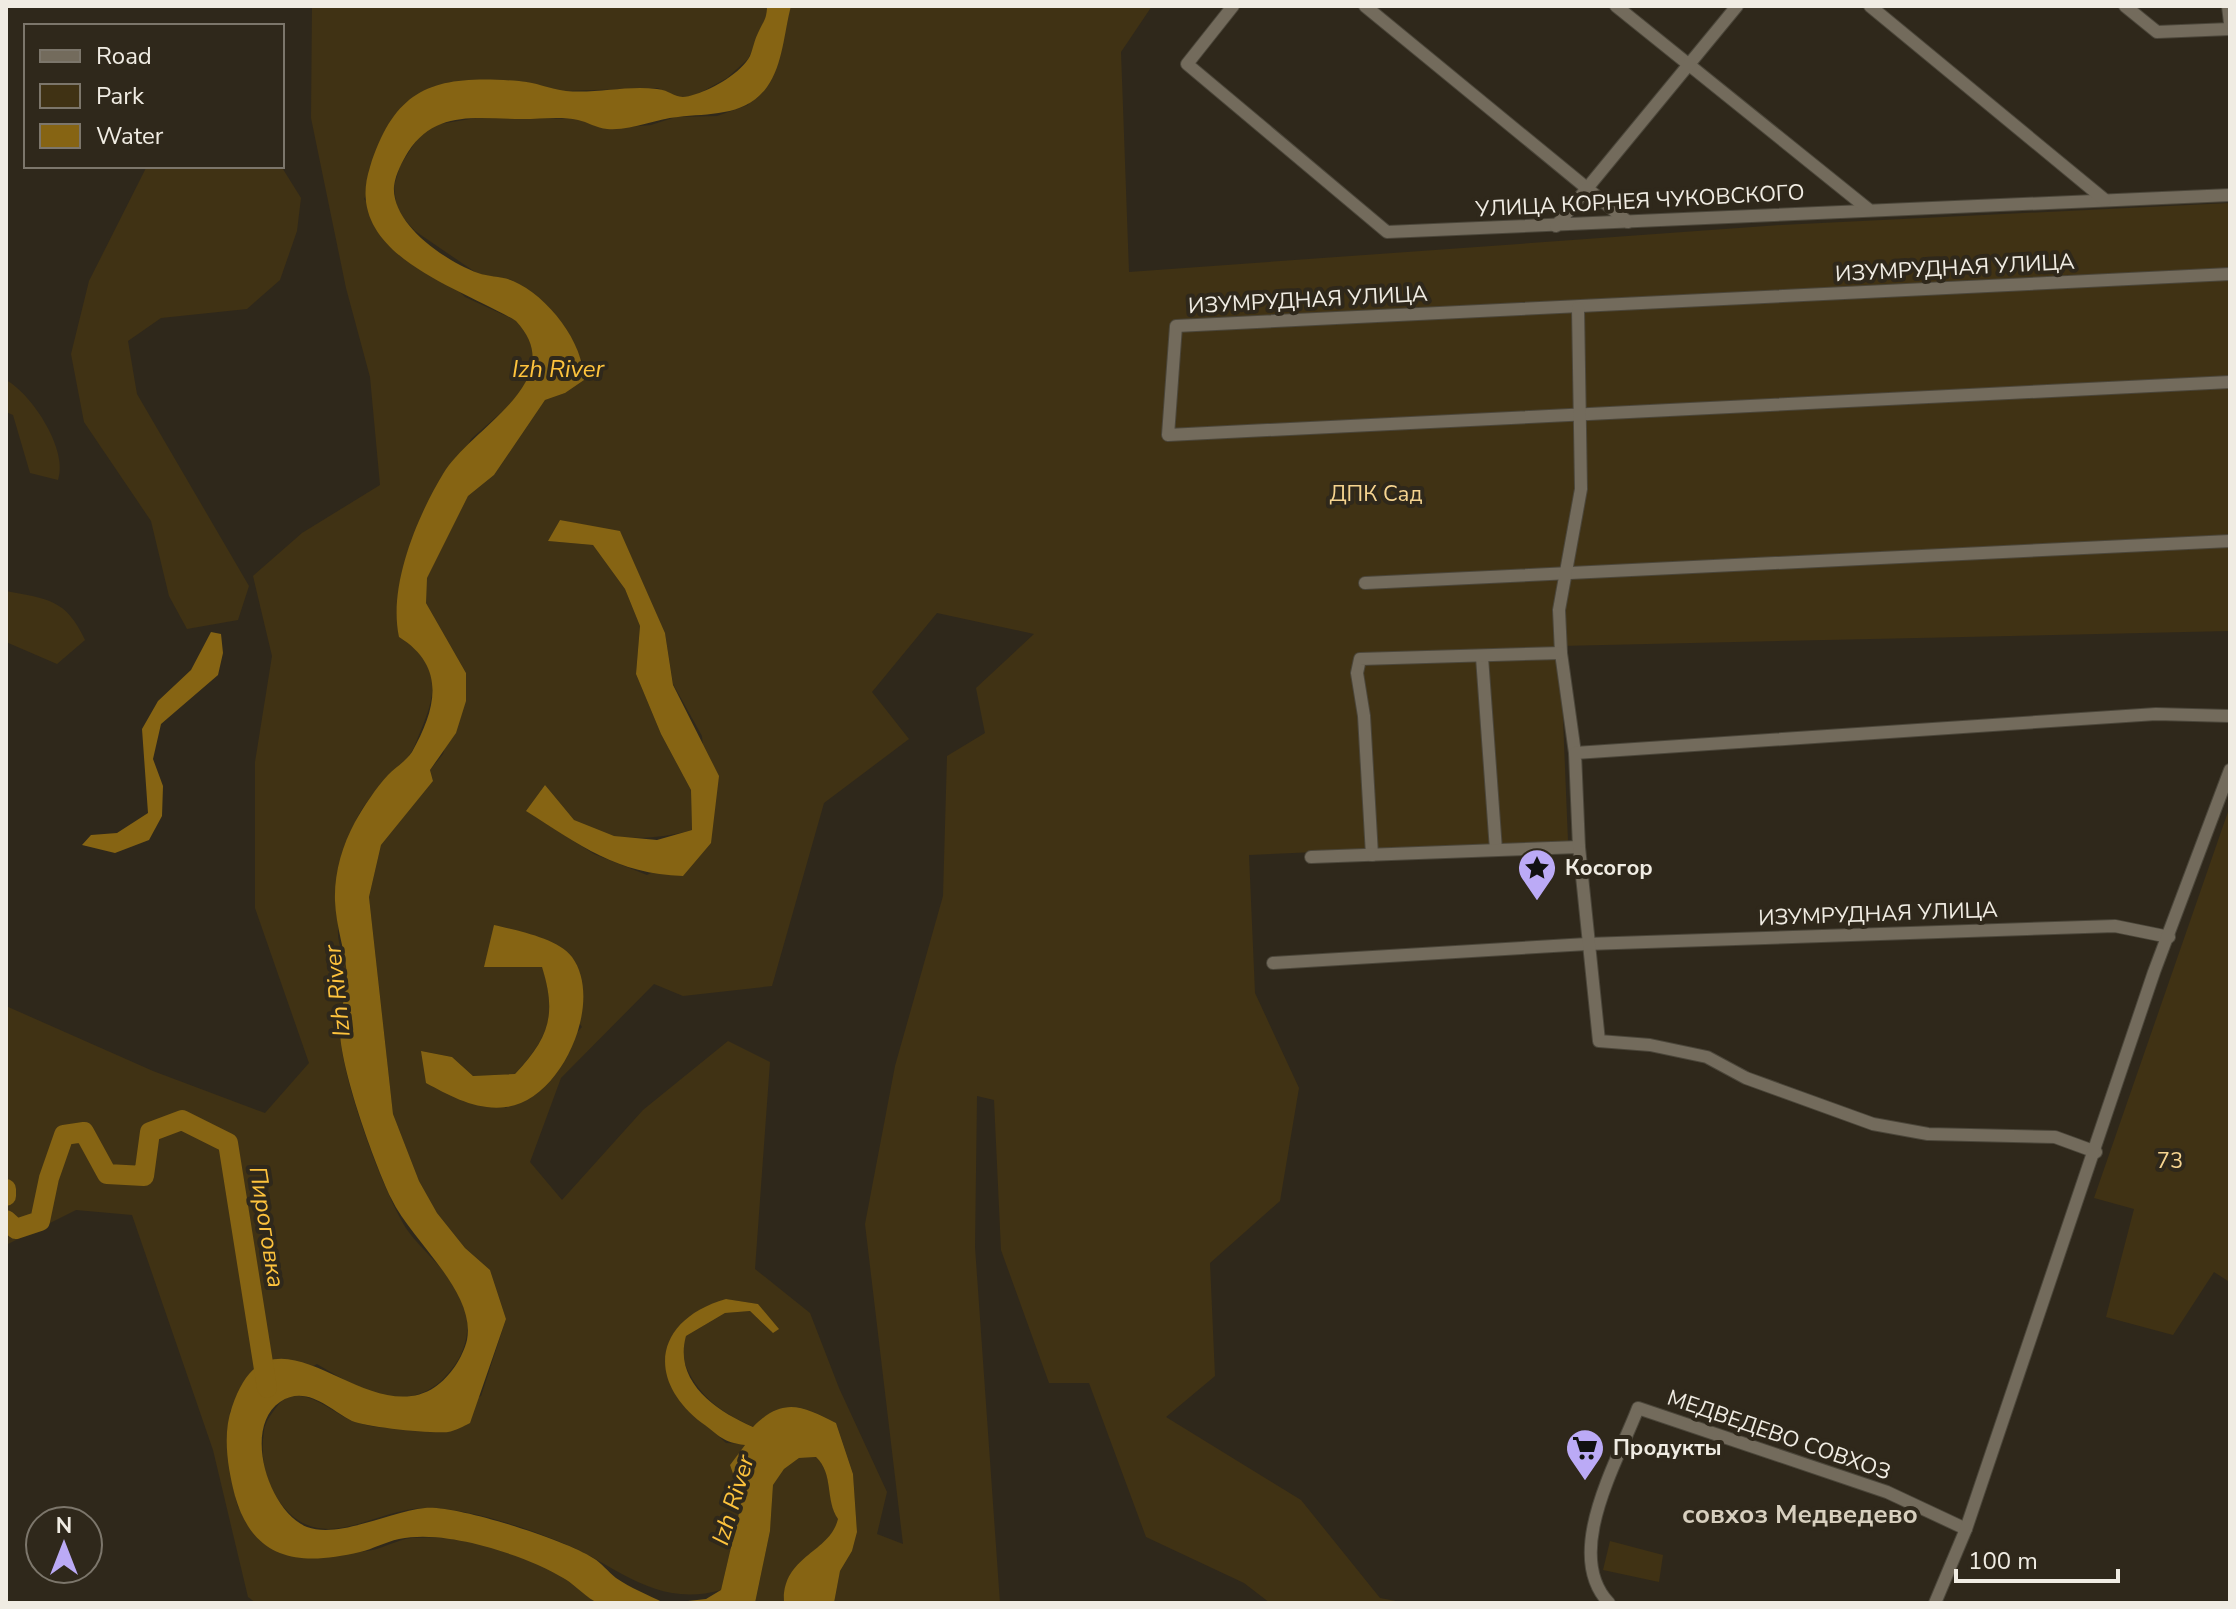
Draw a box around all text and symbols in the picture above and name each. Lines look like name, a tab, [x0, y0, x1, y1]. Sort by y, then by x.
legend	[24, 24, 284, 168]
text: Road	[96, 40, 152, 72]
text: Park	[96, 80, 145, 112]
text: Water	[96, 120, 164, 152]
street label: УЛИЦА КОРНЕЯ ЧУКОВСКОГО	[1474, 177, 1805, 225]
street label: ИЗУМРУДНАЯ УЛИЦА	[1834, 247, 2076, 289]
street label: ИЗУМРУДНАЯ УЛИЦА	[1187, 279, 1429, 321]
water label: Izh River	[512, 353, 606, 385]
park label: ДПК Сад	[1330, 479, 1422, 509]
place icon: Косогор	[1516, 847, 1558, 902]
place label: Косогор	[1565, 853, 1653, 883]
street label: ИЗУМРУДНАЯ УЛИЦА	[1758, 895, 1998, 933]
water label: Izh River	[316, 942, 358, 1039]
park label: 73	[2157, 1146, 2183, 1176]
water label: Пироговка	[242, 1164, 292, 1290]
street label: МЕДВЕДЕВО СОВХОЗ	[1663, 1383, 1895, 1487]
supermarket icon: Продукты	[1564, 1427, 1606, 1482]
place label: Продукты	[1613, 1433, 1722, 1463]
water label: Izh River	[704, 1450, 762, 1549]
district label: совхоз Медведево	[1682, 1497, 1918, 1532]
north arrow	[24, 1505, 104, 1585]
text: N	[56, 1511, 72, 1541]
scale bar	[1956, 1533, 2118, 1583]
text: 100 m	[1968, 1545, 2038, 1577]

